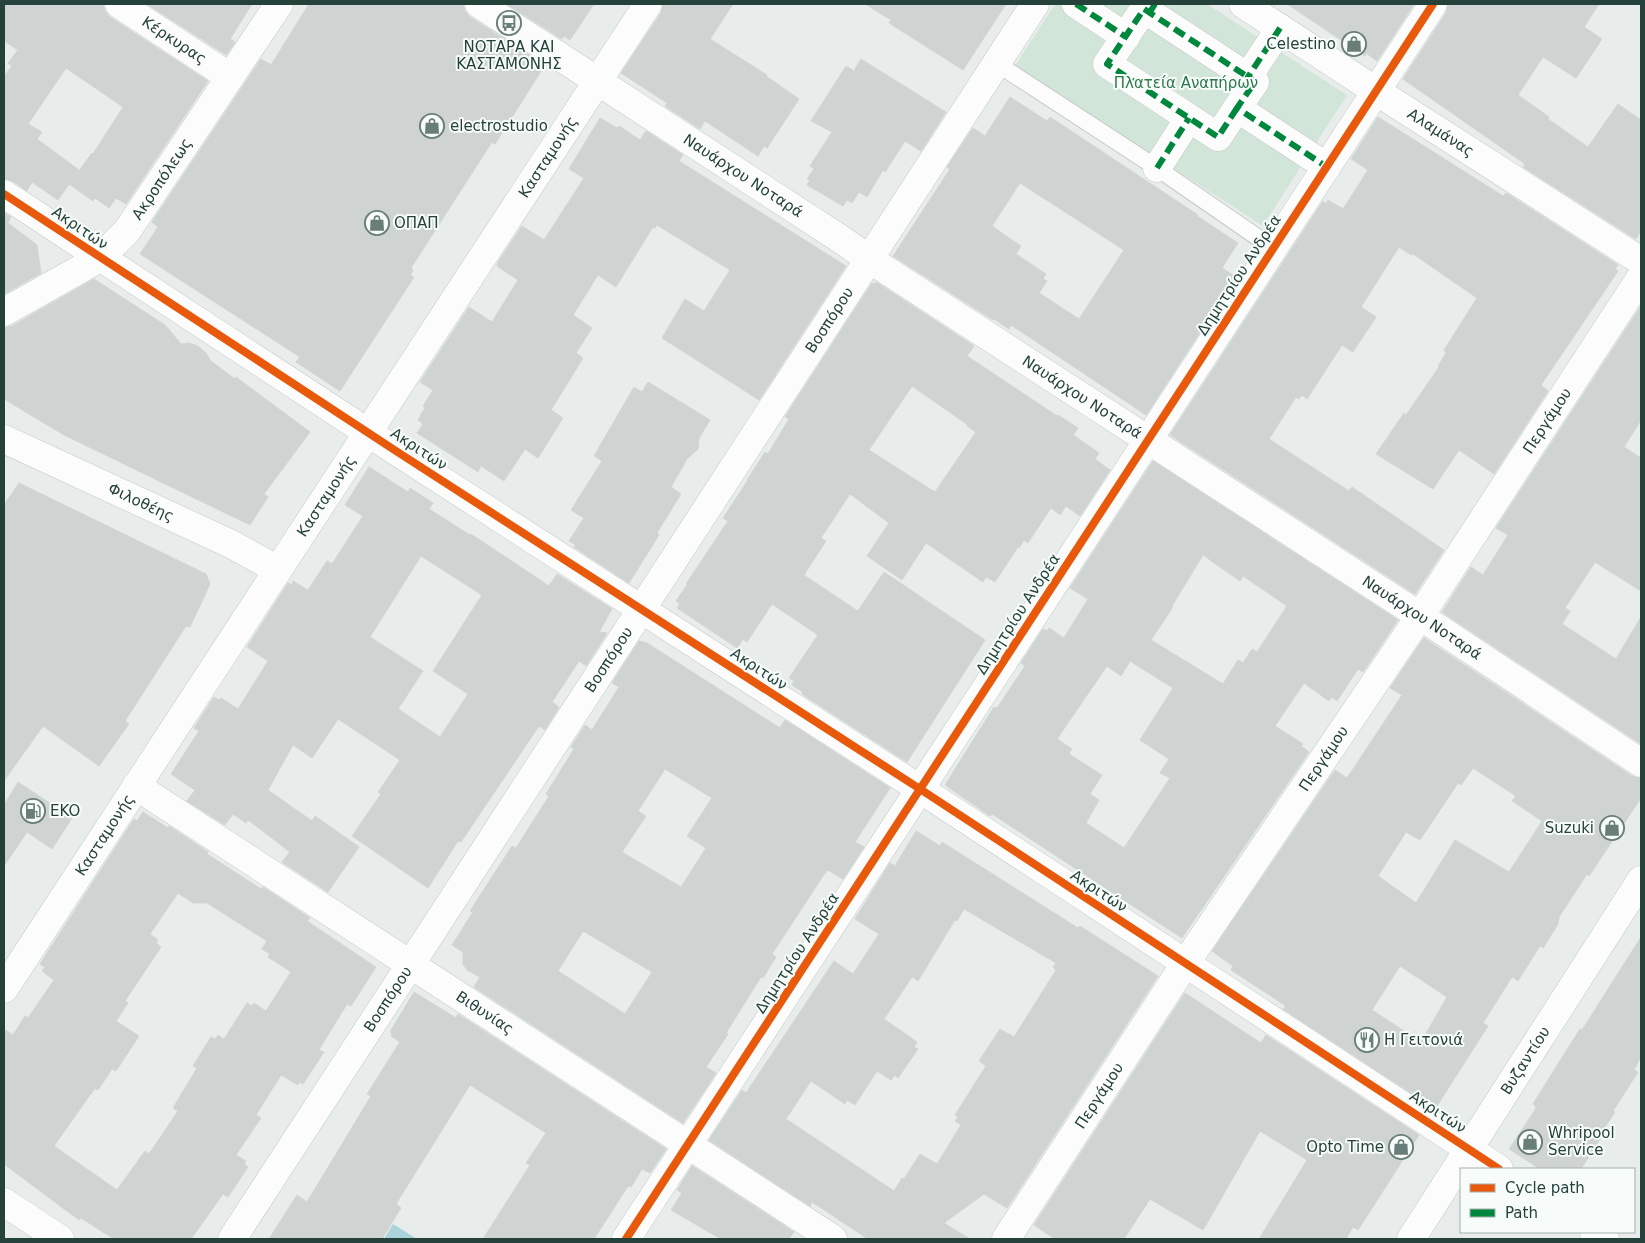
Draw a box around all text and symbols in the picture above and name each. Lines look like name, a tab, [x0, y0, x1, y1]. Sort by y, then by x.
bus stop icon: ΝΟΤΑΡΑ ΚΑΙ ΚΑΣΤΑΜΟΝΗΣ	[496, 10, 522, 36]
street label: Κέρκυρας	[139, 13, 210, 68]
shop icon: Celestino	[1341, 31, 1367, 57]
place label: Celestino	[1266, 35, 1336, 53]
place label: ΝΟΤΑΡΑ ΚΑΙ ΚΑΣΤΑΜΟΝΗΣ	[456, 38, 562, 73]
park label: Πλατεία Αναπήρων	[1114, 74, 1258, 92]
street label: Αλαμάνας	[1404, 105, 1478, 161]
shop icon: electrostudio	[419, 113, 445, 139]
street label: Κασταμονής	[515, 113, 581, 201]
place label: electrostudio	[450, 117, 548, 135]
street label: Ναυάρχου Νοταρά	[680, 130, 807, 221]
street label: Ακροπόλεως	[128, 135, 196, 223]
street label: Ακριτών	[49, 203, 111, 253]
shop icon: ΟΠΑΠ	[364, 210, 390, 236]
street label: Δημητρίου Ανδρέα	[1193, 211, 1285, 339]
place label: ΟΠΑΠ	[394, 214, 439, 232]
street label: Βοσπόρου	[802, 284, 857, 356]
street label: Ναυάρχου Νοταρά	[1019, 352, 1146, 443]
street label: Περγάμου	[1519, 384, 1575, 457]
street label: Ακριτών	[387, 424, 451, 474]
street label: Κασταμονής	[293, 452, 359, 540]
street label: Φιλοθέης	[105, 479, 177, 525]
street label: Δημητρίου Ανδρέα	[972, 550, 1064, 678]
street label: Ναυάρχου Νοταρά	[1359, 572, 1485, 664]
street label: Βοσπόρου	[581, 624, 637, 696]
street label: Ακριτών	[727, 644, 791, 694]
street label: Περγάμου	[1295, 722, 1352, 795]
street label: Κασταμονής	[72, 791, 138, 879]
fuel station icon: EKO	[20, 798, 46, 824]
place label: EKO	[50, 802, 80, 820]
shop icon: Suzuki	[1599, 815, 1625, 841]
place label: Suzuki	[1545, 819, 1594, 837]
street label: Ακριτών	[1067, 866, 1131, 916]
street label: Δημητρίου Ανδρέα	[751, 889, 843, 1017]
street label: Βοσπόρου	[360, 963, 416, 1035]
street label: Βιθυνίας	[452, 987, 517, 1038]
street label: Βυζαντίου	[1497, 1023, 1554, 1098]
restaurant icon: Η Γειτονιά	[1354, 1027, 1380, 1053]
place label: Η Γειτονιά	[1384, 1031, 1463, 1049]
street label: Περγάμου	[1071, 1059, 1127, 1132]
street label: Ακριτών	[1406, 1087, 1470, 1137]
place label: Whripool Service	[1548, 1124, 1615, 1159]
shop icon: Whripool Service	[1517, 1129, 1543, 1155]
shop icon: Opto Time	[1388, 1134, 1414, 1160]
place label: Opto Time	[1306, 1138, 1384, 1156]
legend	[1460, 1168, 1635, 1233]
text: Cycle path	[1505, 1179, 1585, 1197]
text: Path	[1505, 1204, 1538, 1222]

